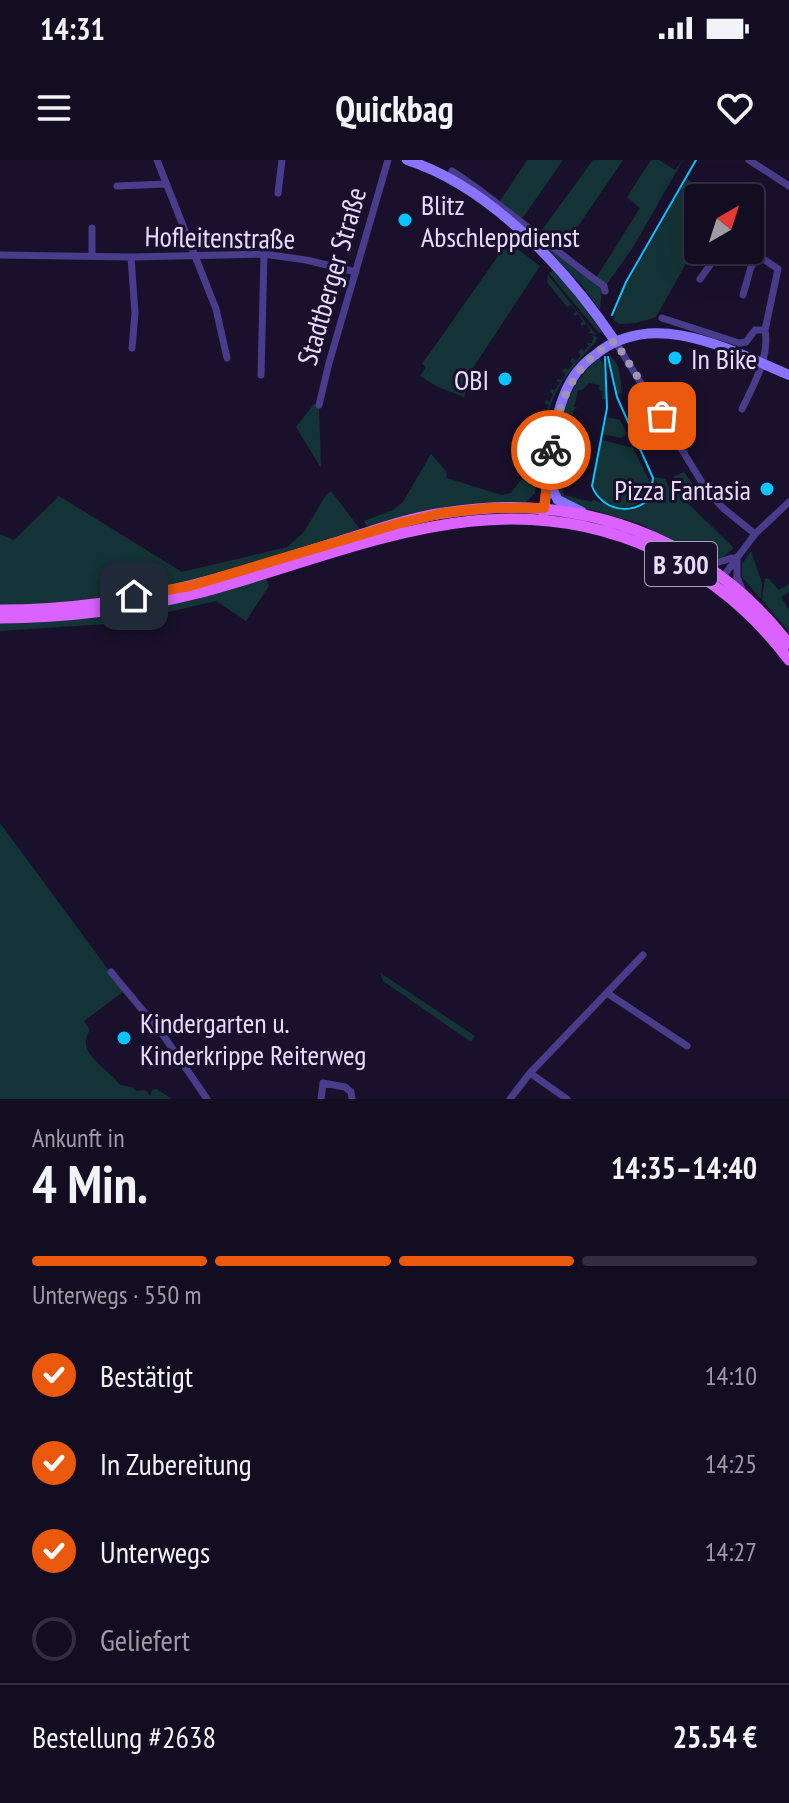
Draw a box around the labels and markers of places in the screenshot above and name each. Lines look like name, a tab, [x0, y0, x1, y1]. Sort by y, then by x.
place label: Blitz Abschleppdienst	[421, 186, 580, 255]
marker: Blitz Abschleppdienst	[396, 211, 414, 229]
place label: In Bike	[691, 340, 757, 377]
marker: In Bike	[666, 349, 684, 367]
place label: OBI	[454, 361, 489, 398]
marker: OBI	[496, 370, 514, 388]
pin	[628, 382, 696, 450]
place label: Pizza Fantasia	[614, 471, 751, 508]
marker: Pizza Fantasia	[758, 480, 776, 498]
pin	[100, 562, 168, 630]
place label: Kindergarten u. Kinderkrippe Reiterweg	[140, 1004, 366, 1073]
marker: Kindergarten u. Kinderkrippe Reiterweg	[115, 1029, 133, 1047]

